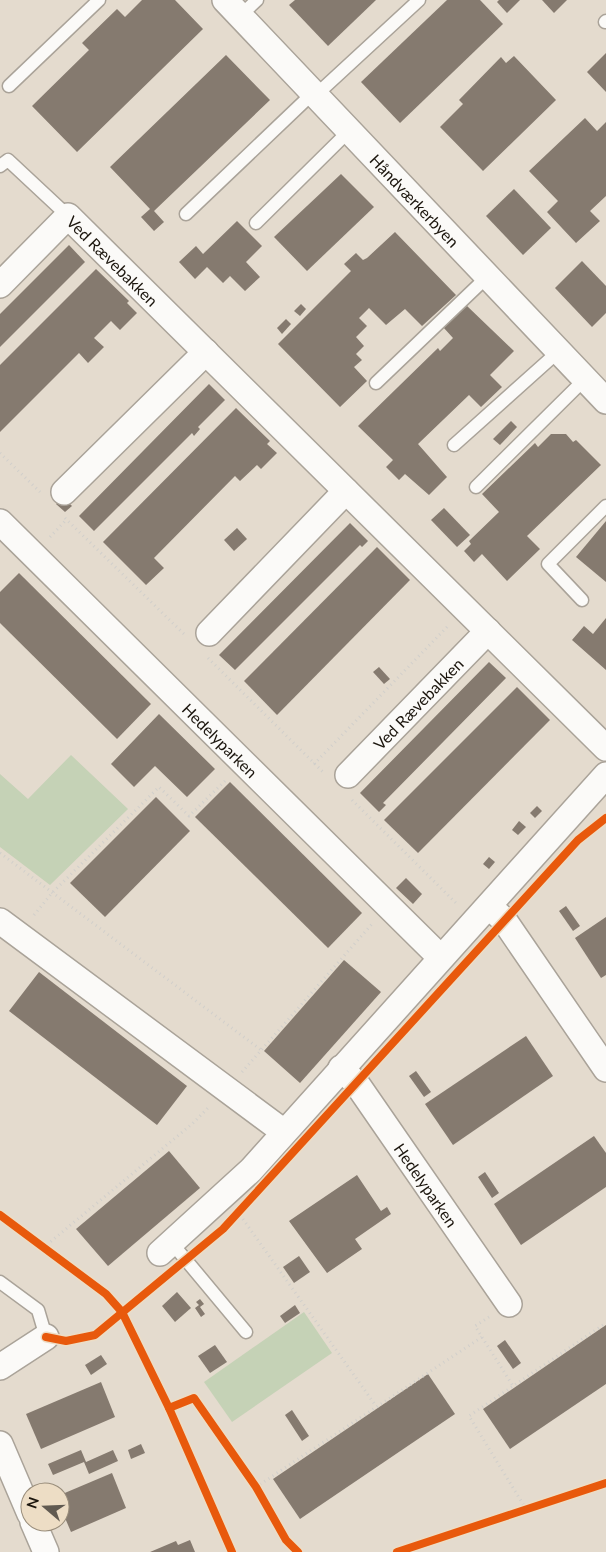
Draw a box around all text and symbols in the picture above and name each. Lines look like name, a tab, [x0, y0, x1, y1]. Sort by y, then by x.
street label: Håndværkerbyen	[367, 150, 464, 250]
street label: Ved Rævebakken	[63, 211, 162, 309]
street label: Ved Rævebakken	[369, 654, 466, 753]
street label: Hedelyparken	[179, 699, 262, 781]
street label: Hedelyparken	[391, 1139, 462, 1230]
north arrow	[20, 1482, 70, 1532]
text: N	[22, 1495, 42, 1510]

